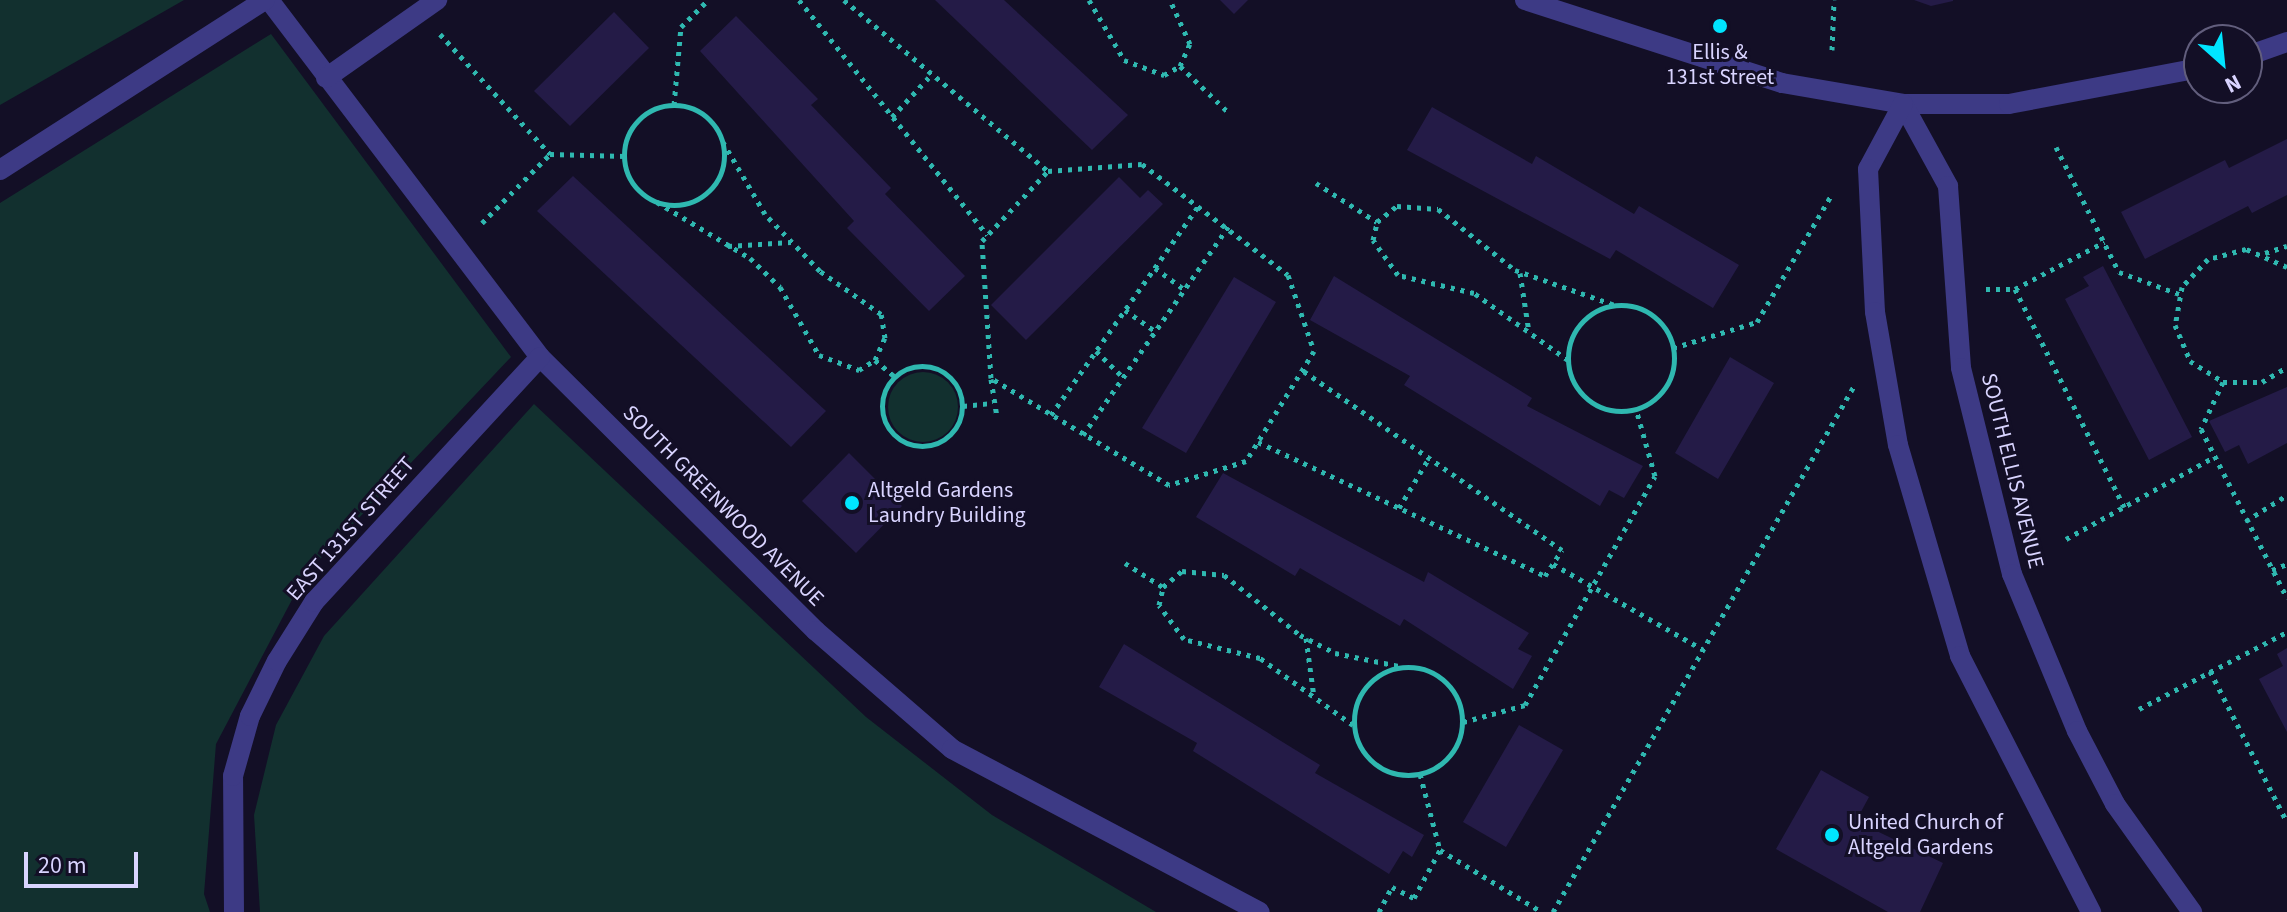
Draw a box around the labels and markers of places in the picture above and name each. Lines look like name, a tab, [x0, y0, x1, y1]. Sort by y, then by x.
marker: Ellis & 131st Street	[1711, 17, 1729, 35]
place label: Ellis & 131st Street	[1666, 39, 1774, 90]
place label: Altgeld Gardens Laundry Building	[868, 477, 1026, 528]
marker: Altgeld Gardens Laundry Building	[843, 494, 861, 512]
place label: United Church of Altgeld Gardens	[1848, 809, 2003, 860]
marker: United Church of Altgeld Gardens	[1823, 826, 1841, 844]

